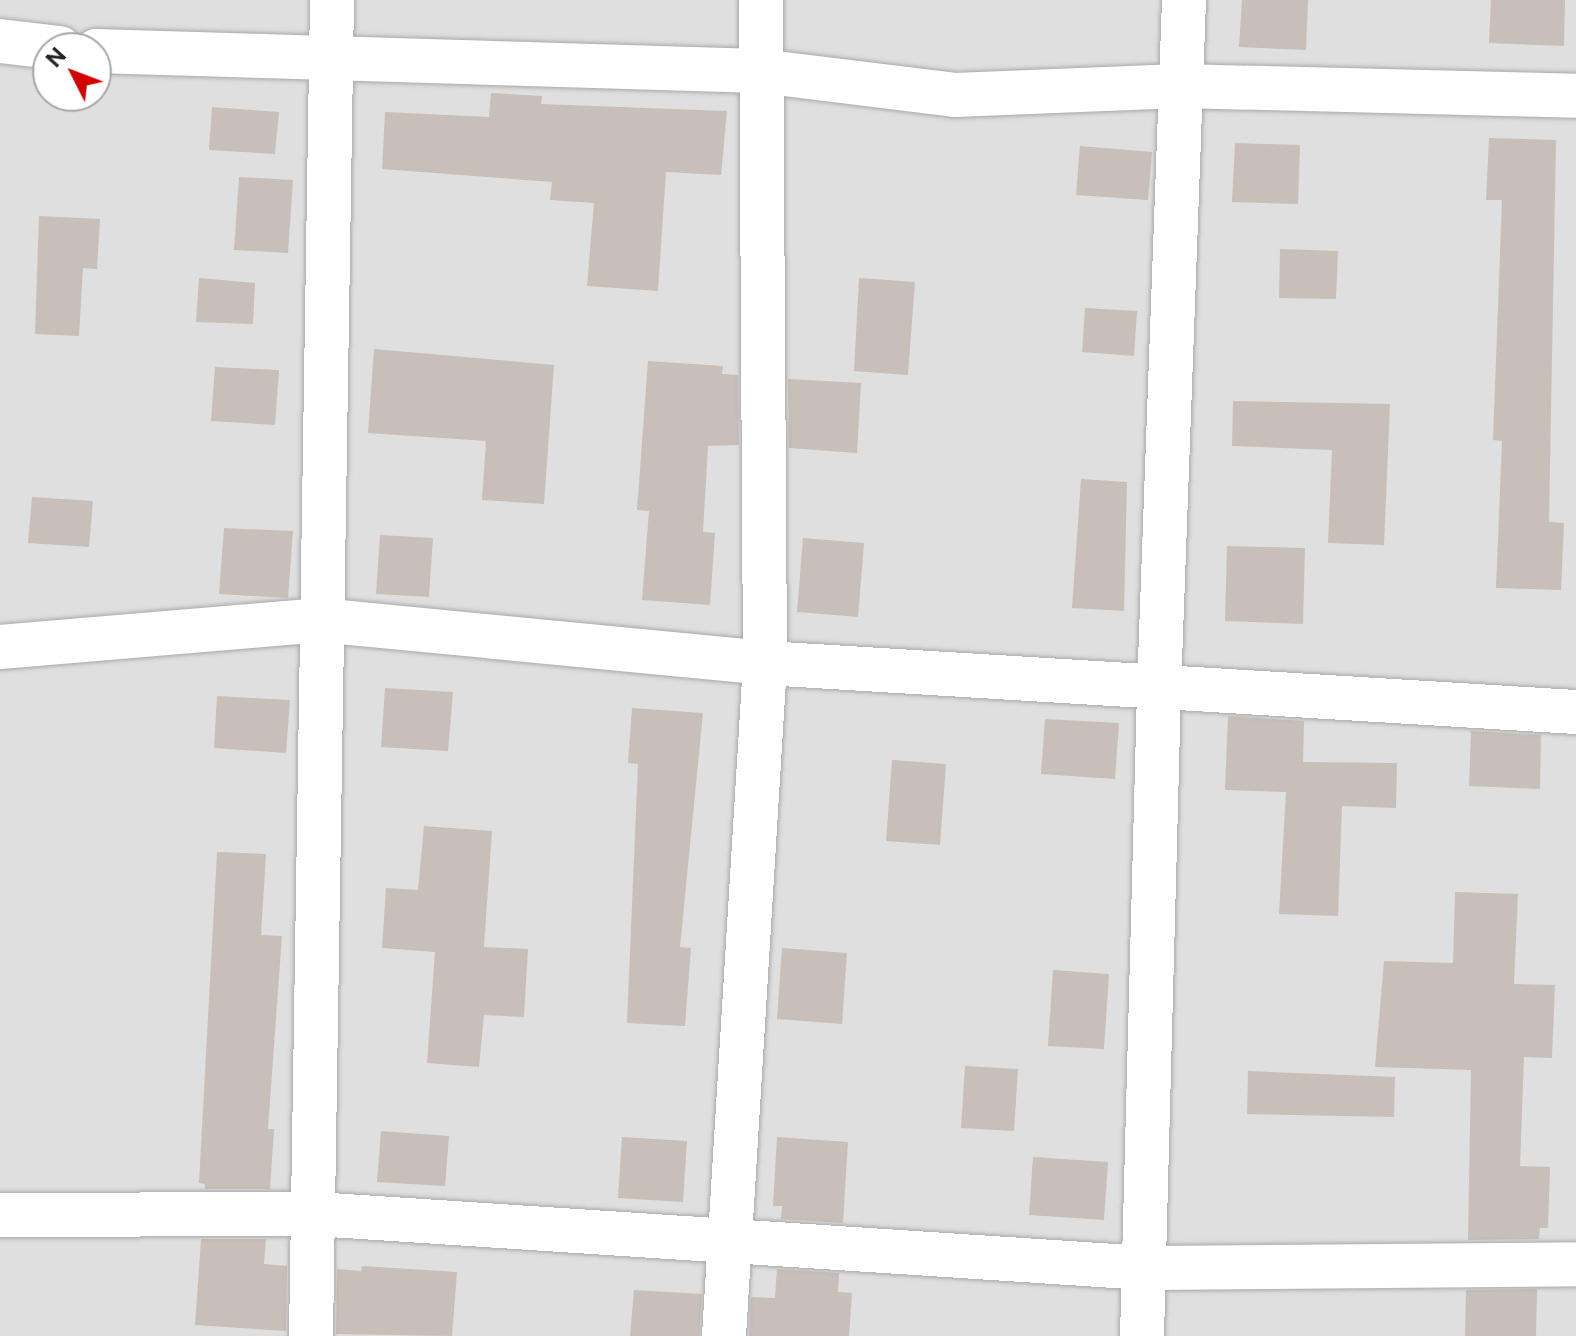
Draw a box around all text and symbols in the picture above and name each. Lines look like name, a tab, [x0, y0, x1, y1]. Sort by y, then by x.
north arrow	[32, 32, 112, 112]
text: N	[40, 42, 71, 72]

